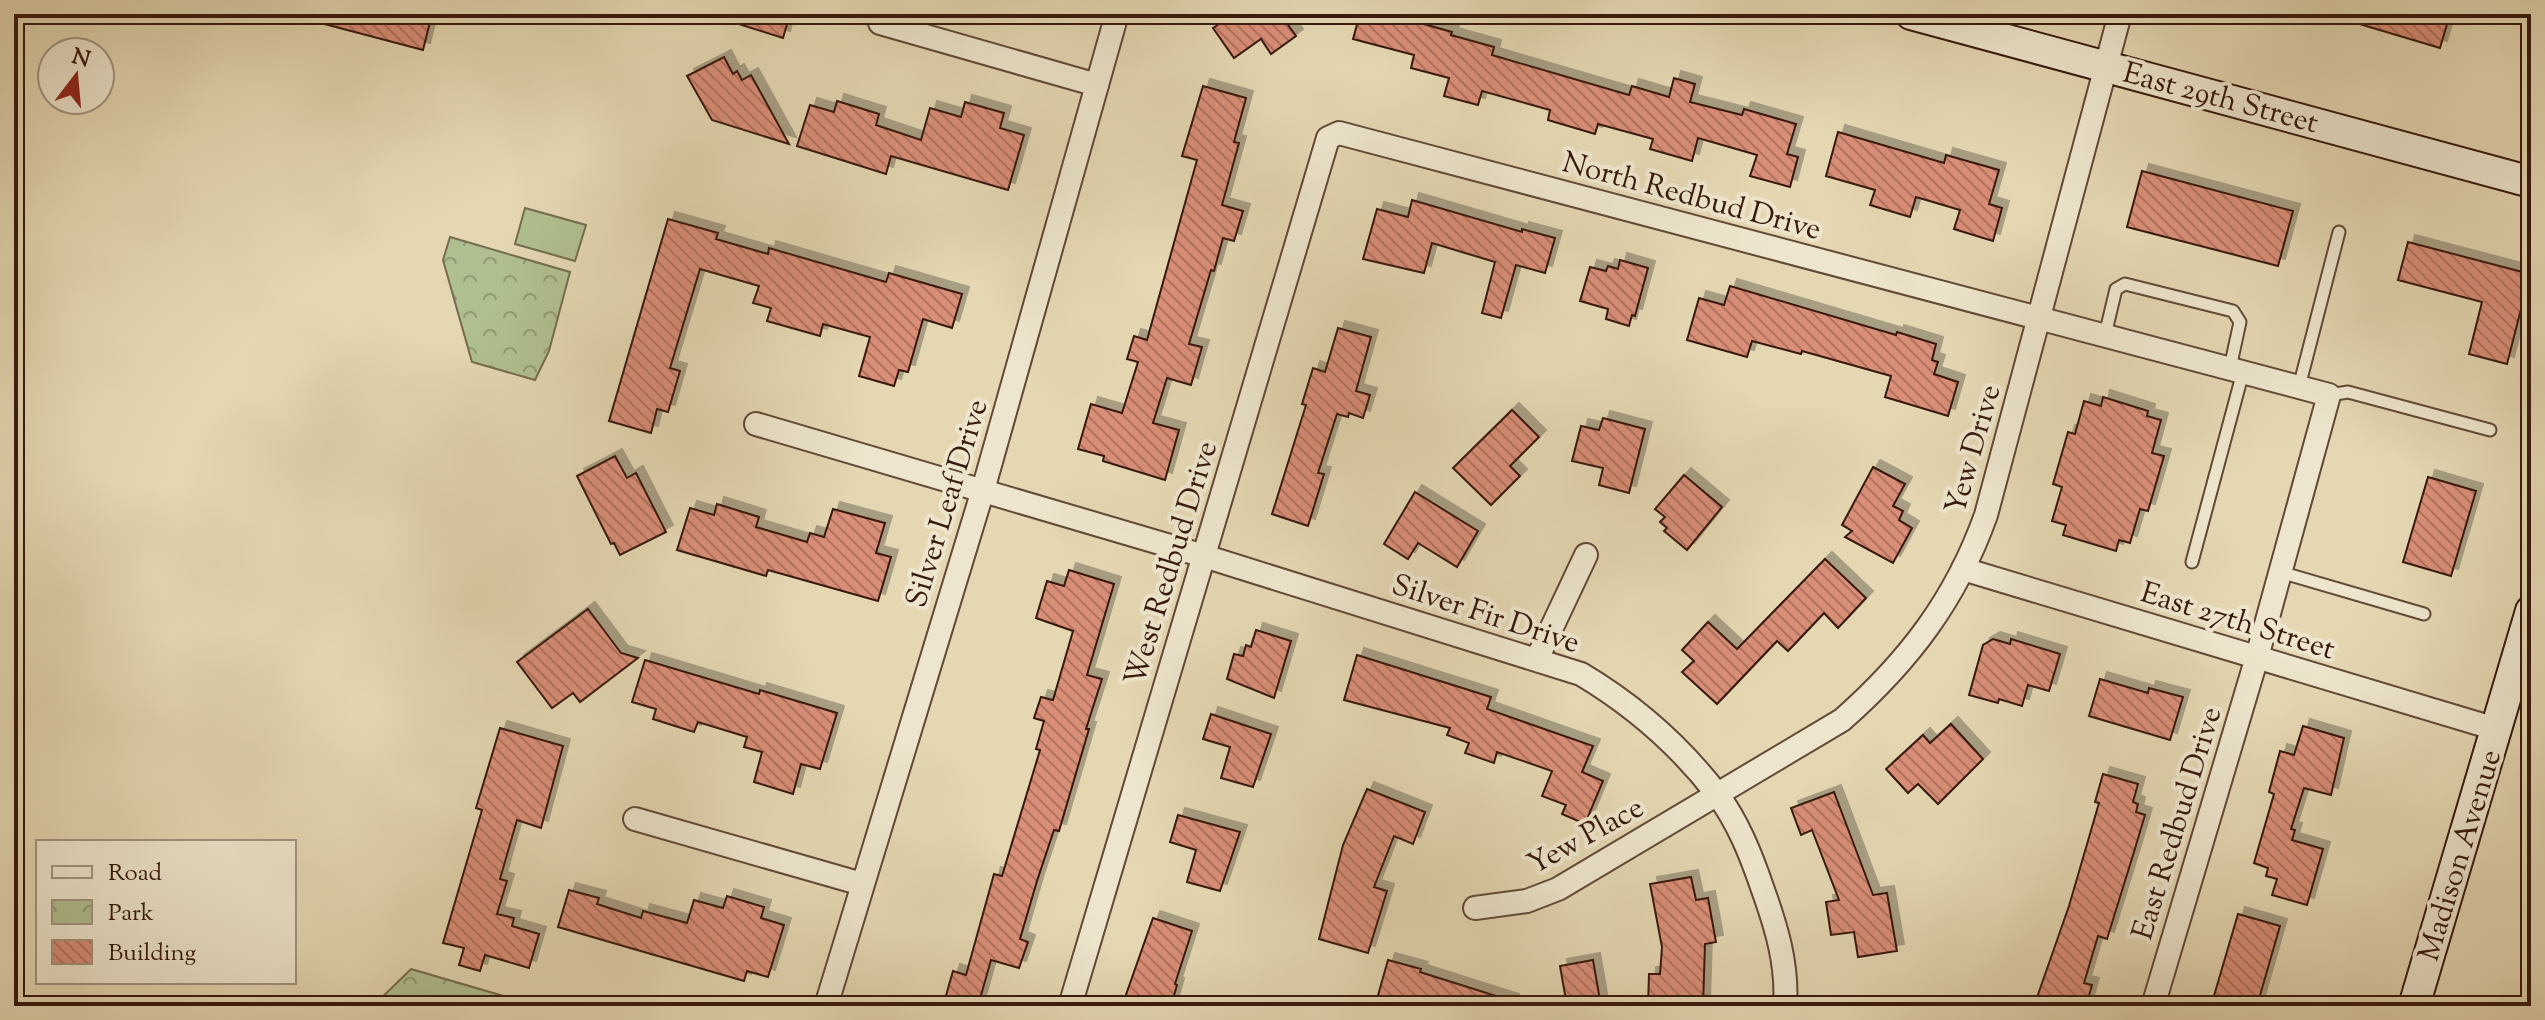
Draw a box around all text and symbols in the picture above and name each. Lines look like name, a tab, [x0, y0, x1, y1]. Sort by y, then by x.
north arrow	[36, 36, 116, 116]
text: N	[68, 42, 94, 78]
street label: East 29th Street	[2118, 53, 2323, 146]
street label: North Redbud Drive	[1557, 142, 1826, 253]
street label: Yew Drive	[1935, 380, 2013, 520]
street label: Silver Leaf Drive	[896, 394, 1000, 613]
street label: West Redbud Drive	[1115, 436, 1230, 691]
street label: Silver Fir Drive	[1386, 565, 1585, 666]
street label: East 27th Street	[2135, 572, 2340, 672]
street label: East Redbud Drive	[2123, 702, 2234, 945]
street label: Madison Avenue	[2409, 745, 2514, 967]
street label: Yew Place	[1520, 788, 1652, 887]
legend	[36, 840, 296, 984]
text: Road	[108, 857, 162, 891]
text: Park	[108, 897, 154, 931]
text: Building	[108, 937, 197, 971]

